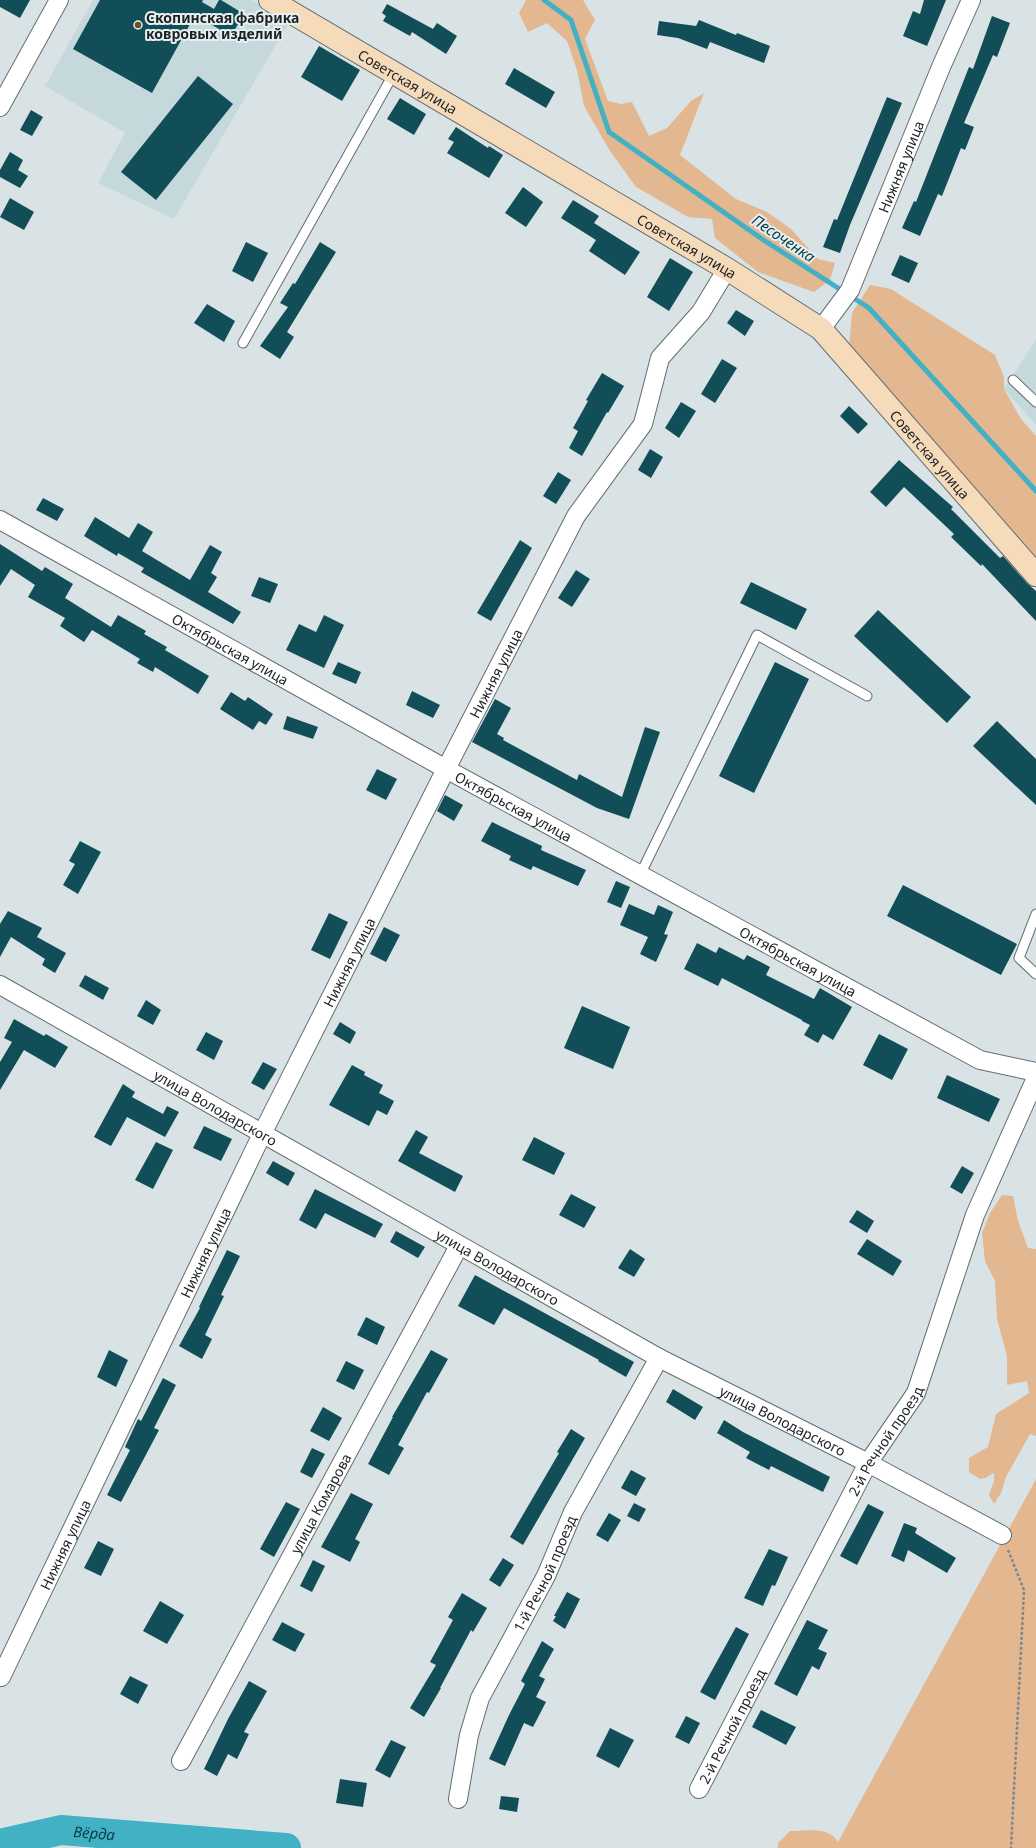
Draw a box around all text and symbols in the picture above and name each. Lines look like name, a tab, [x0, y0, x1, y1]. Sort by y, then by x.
place label: Скопинская фабрика ковровых изделий	[146, 8, 299, 43]
marker: Скопинская фабрика ковровых изделий	[133, 20, 143, 30]
street label: Советская улица	[355, 44, 461, 118]
street label: Нижняя улица	[873, 118, 928, 215]
street label: Советская улица	[634, 209, 740, 282]
water label: Песоченка	[749, 210, 820, 267]
street label: Советская улица	[886, 406, 975, 503]
street label: Октябрьская улица	[169, 609, 292, 689]
street label: Нижняя улица	[464, 625, 526, 721]
street label: Октябрьская улица	[452, 766, 576, 846]
street label: Нижняя улица	[318, 914, 379, 1010]
street label: Октябрьская улица	[736, 921, 860, 1001]
street label: улица Володарского	[151, 1065, 281, 1150]
street label: Нижняя улица	[175, 1204, 235, 1301]
street label: улица Володарского	[433, 1224, 563, 1309]
street label: улица Володарского	[717, 1381, 849, 1460]
street label: 2-й Речной проезд	[843, 1384, 927, 1499]
street label: улица Комарова	[285, 1450, 355, 1557]
street label: Нижняя улица	[35, 1496, 94, 1593]
street label: 1-й Речной проезд	[508, 1512, 580, 1635]
street label: 2-й Речной проезд	[694, 1665, 770, 1787]
water label: Вёрда	[73, 1821, 116, 1844]

